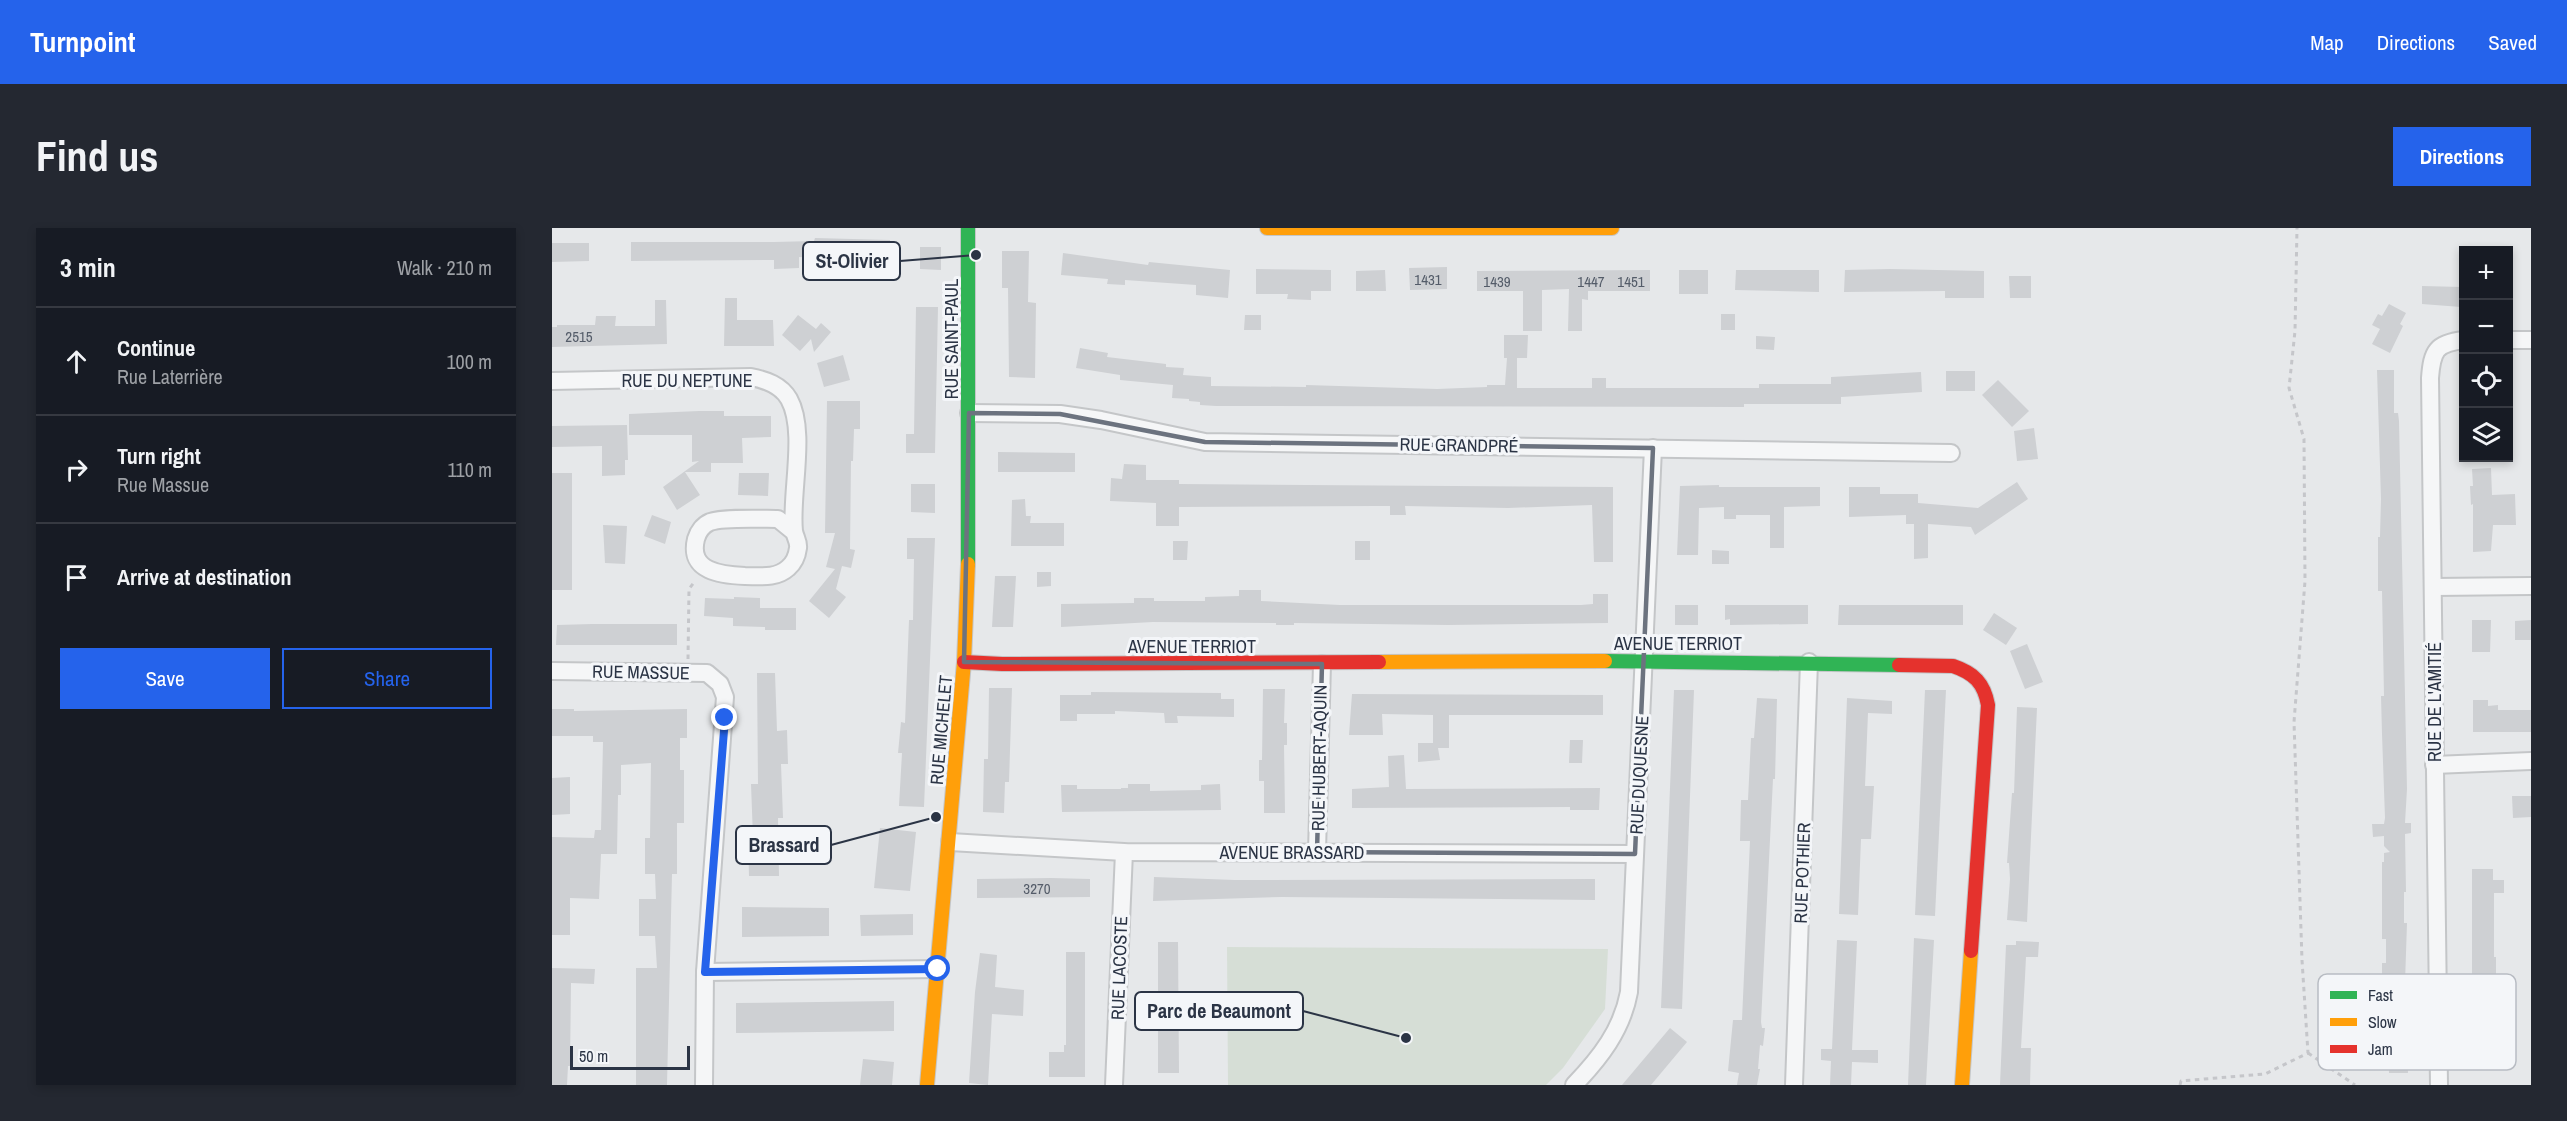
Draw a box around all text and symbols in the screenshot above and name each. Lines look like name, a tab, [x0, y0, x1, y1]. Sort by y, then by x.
text: Turnpoint	[30, 23, 135, 61]
text: Map	[2310, 28, 2344, 57]
text: Directions	[2377, 28, 2455, 57]
text: Saved	[2488, 28, 2537, 57]
button: Directions	[2393, 127, 2531, 186]
text: Find us	[36, 128, 158, 184]
callout: St-Olivier	[803, 242, 900, 280]
map controls	[2459, 246, 2513, 462]
button: +	[2459, 246, 2513, 300]
text: St-Olivier	[816, 247, 889, 274]
text: 3 min	[60, 250, 116, 285]
text: Walk · 210 m	[397, 254, 492, 281]
house number: 1431	[1414, 269, 1442, 290]
house number: 1439	[1483, 271, 1511, 292]
house number: 1447	[1577, 271, 1605, 292]
house number: 1451	[1617, 271, 1645, 292]
street label: RUE SAINT-PAUL	[939, 279, 964, 399]
button: −	[2459, 300, 2513, 354]
house number: 2515	[565, 326, 593, 347]
text: Continue	[117, 333, 195, 363]
icon: ahead	[60, 345, 93, 378]
text: 100 m	[446, 348, 492, 375]
button: locate	[2459, 354, 2513, 408]
text: Rue Laterrière	[117, 363, 223, 390]
street label: RUE DU NEPTUNE	[621, 368, 753, 393]
button: layers	[2459, 408, 2513, 462]
street label: RUE GRANDPRÉ	[1399, 431, 1519, 459]
text: Turn right	[117, 441, 201, 471]
icon: right	[60, 453, 93, 486]
text: 110 m	[448, 456, 492, 483]
text: Rue Massue	[117, 471, 209, 498]
icon: arrive	[60, 561, 93, 594]
text: Arrive at destination	[117, 562, 291, 592]
street label: AVENUE TERRIOT	[1613, 631, 1742, 656]
street label: AVENUE TERRIOT	[1127, 634, 1256, 659]
street label: RUE DE L'AMITIÉ	[2422, 642, 2447, 762]
button: Save	[60, 648, 270, 709]
button: Share	[282, 648, 492, 709]
street label: RUE MASSUE	[592, 659, 690, 685]
street label: RUE MICHELET	[924, 674, 958, 786]
street label: RUE HUBERT-AQUIN	[1305, 685, 1333, 831]
route end	[711, 704, 737, 730]
street label: RUE DUQUESNE	[1623, 715, 1655, 835]
street label: RUE POTHIER	[1788, 822, 1816, 924]
callout: Brassard	[736, 826, 831, 864]
text: Brassard	[748, 831, 820, 858]
street label: AVENUE BRASSARD	[1219, 840, 1364, 865]
house number: 3270	[1023, 878, 1051, 899]
street label: RUE LACOSTE	[1105, 916, 1133, 1020]
route start	[924, 955, 950, 981]
legend	[2318, 974, 2516, 1070]
text: Fast	[2368, 984, 2393, 1006]
callout: Parc de Beaumont	[1135, 992, 1303, 1030]
text: Parc de Beaumont	[1147, 997, 1292, 1024]
text: Slow	[2368, 1011, 2397, 1033]
text: Jam	[2368, 1038, 2393, 1060]
scale bar	[570, 1043, 690, 1070]
text: 50 m	[579, 1045, 608, 1067]

